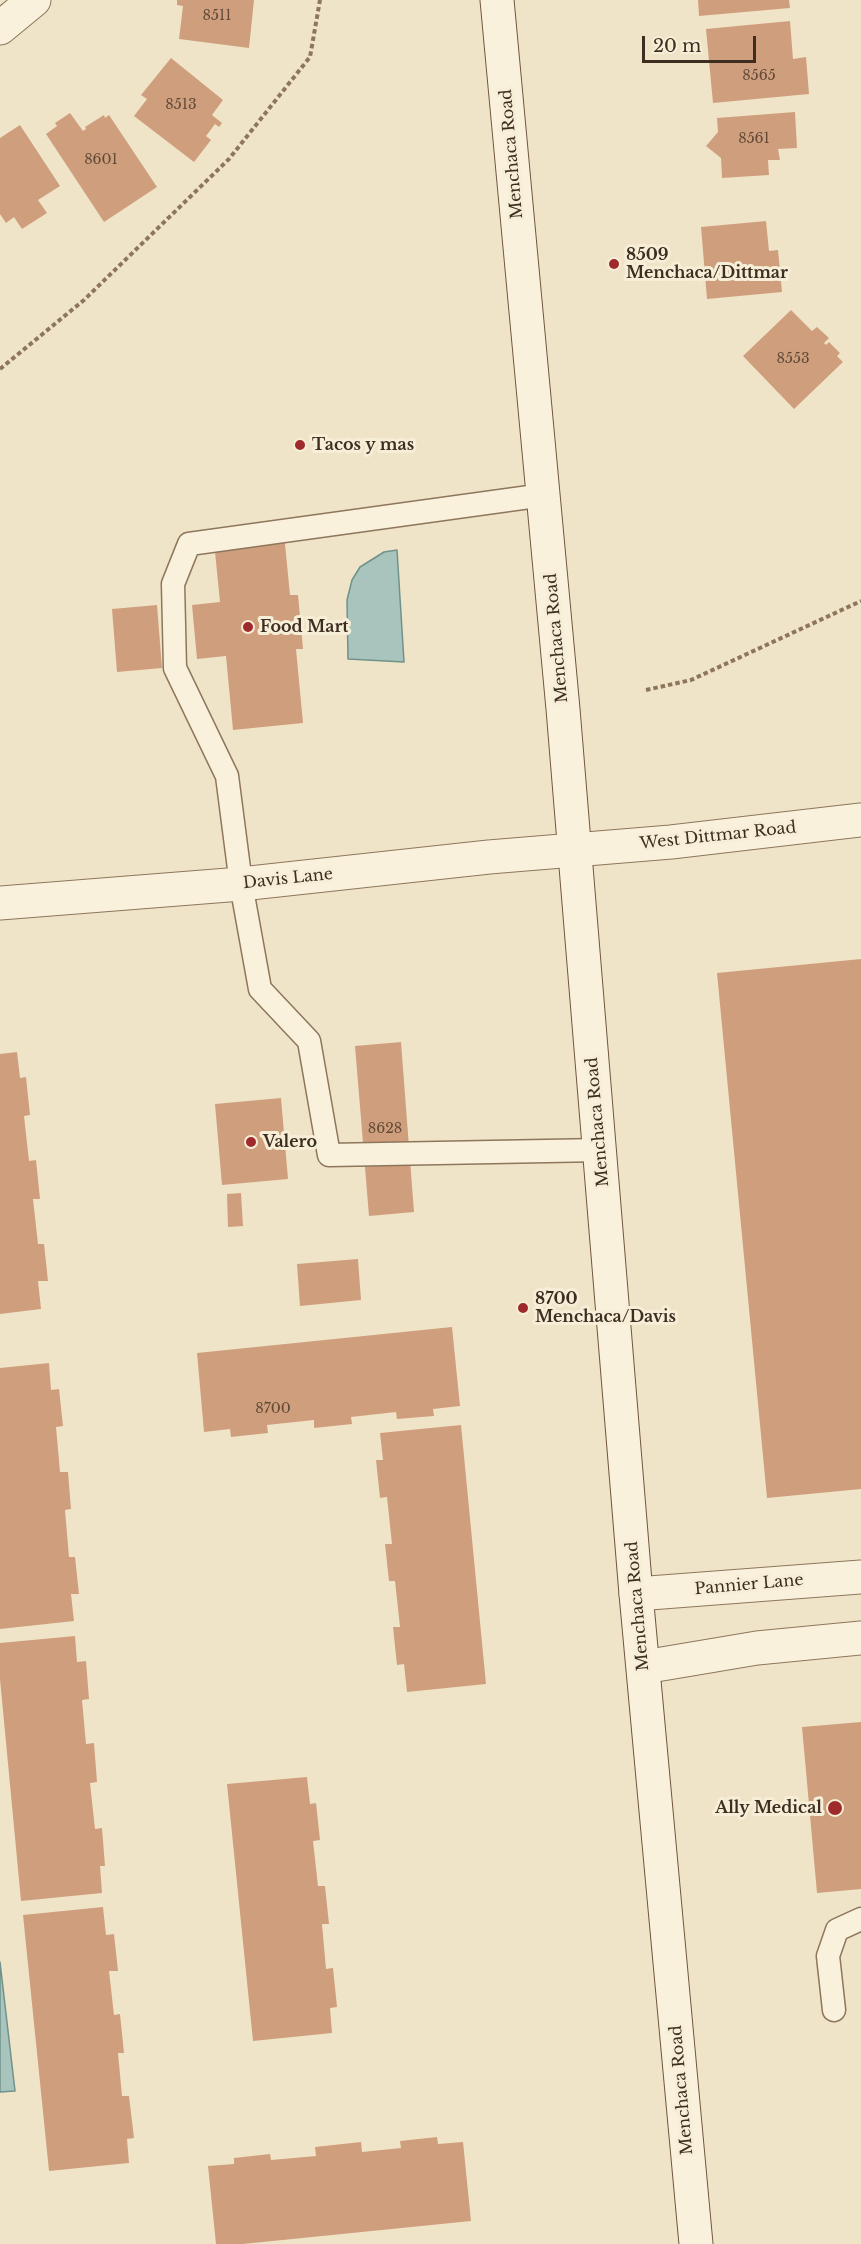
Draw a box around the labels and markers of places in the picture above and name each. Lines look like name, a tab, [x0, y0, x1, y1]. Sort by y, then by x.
place label: 8509 Menchaca/Dittmar	[626, 245, 788, 283]
marker: 8509 Menchaca/Dittmar	[607, 257, 621, 271]
place label: Tacos y mas	[312, 435, 414, 455]
marker: Tacos y mas	[293, 438, 307, 452]
place label: Food Mart	[260, 617, 348, 637]
marker: Food Mart	[241, 620, 255, 634]
place label: Valero	[263, 1132, 317, 1152]
marker: Valero	[244, 1135, 258, 1149]
place label: 8700 Menchaca/Davis	[535, 1289, 676, 1327]
marker: 8700 Menchaca/Davis	[516, 1301, 530, 1315]
place label: Ally Medical	[715, 1798, 822, 1818]
marker: Ally Medical	[826, 1799, 844, 1817]

